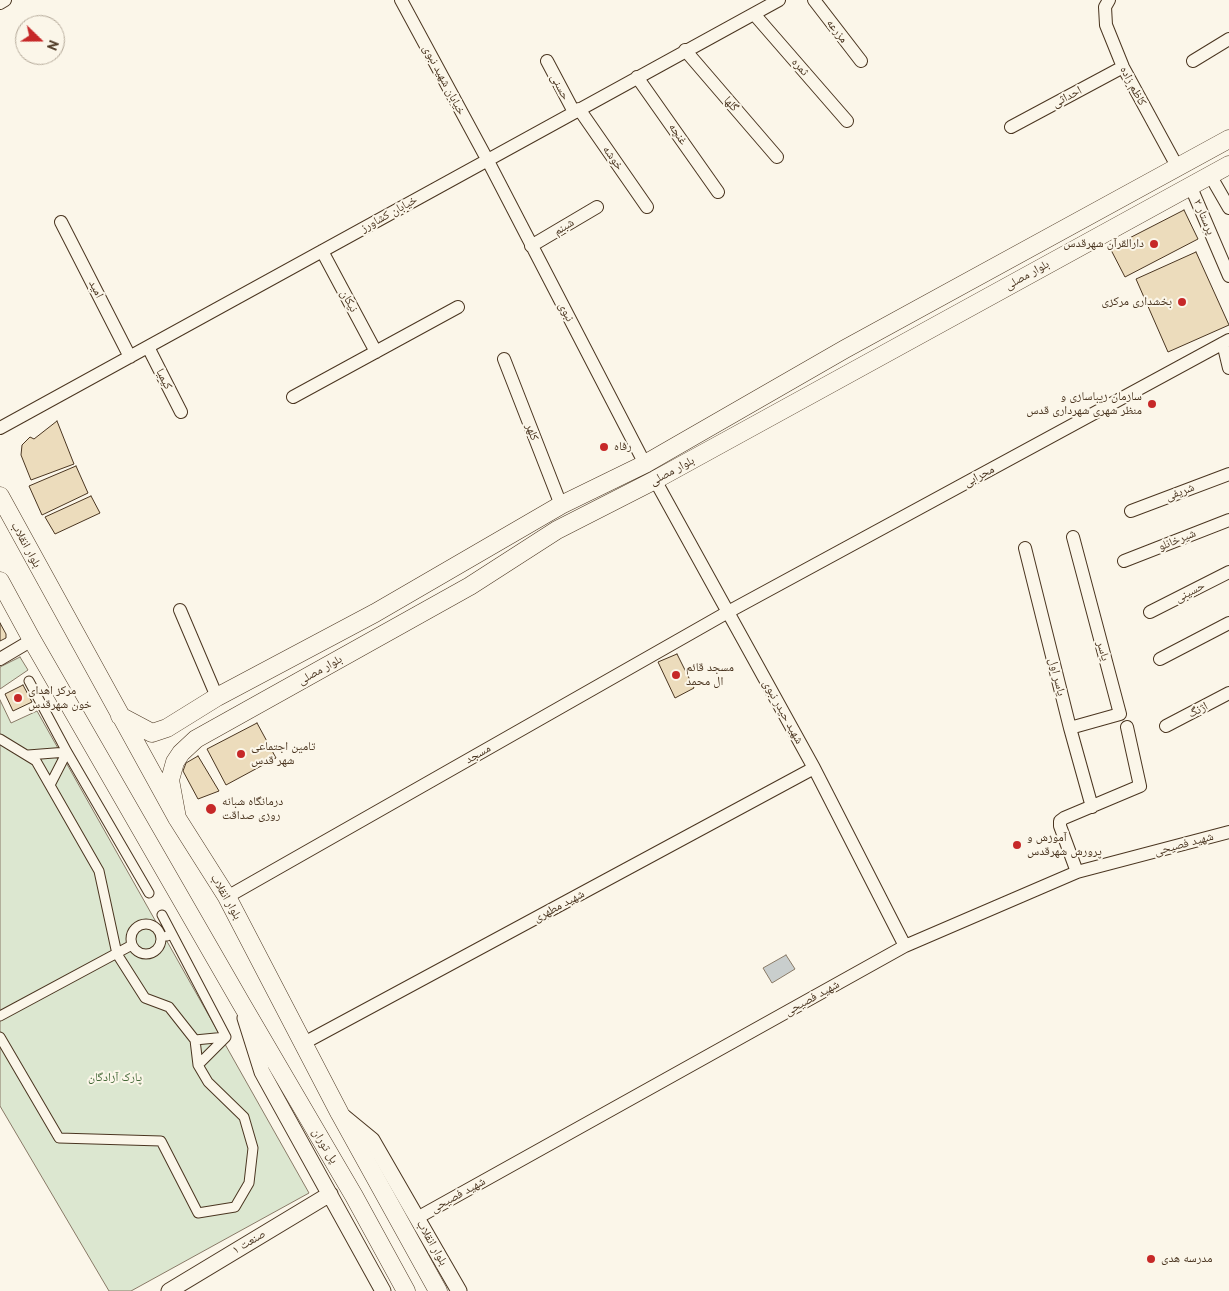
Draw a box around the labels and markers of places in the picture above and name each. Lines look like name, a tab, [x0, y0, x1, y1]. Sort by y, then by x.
place label: دارالقرآن شهرقدس	[1063, 237, 1144, 251]
marker: دارالقرآن شهرقدس	[1148, 238, 1160, 250]
place label: بخشداری مرکزی	[1101, 295, 1172, 309]
marker: بخشداری مرکزی	[1176, 296, 1188, 308]
place label: سازمان زیباسازی و منظر شهری شهرداری قدس	[1026, 390, 1142, 418]
marker: سازمان زیباسازی و منظر شهری شهرداری قدس	[1146, 398, 1158, 410]
place label: رفاه	[614, 440, 632, 454]
marker: رفاه	[598, 441, 610, 453]
place label: مسجد قائم ال محمد	[686, 661, 734, 689]
marker: مسجد قائم ال محمد	[670, 669, 682, 681]
place label: مرکز اهدای خون شهرقدس	[28, 684, 92, 712]
marker: مرکز اهدای خون شهرقدس	[12, 692, 24, 704]
place label: تامین اجتماعی شهر قدس	[251, 740, 315, 768]
marker: تامین اجتماعی شهر قدس	[235, 748, 247, 760]
place label: درمانگاه شبانه روزی صداقت	[222, 795, 283, 823]
marker: درمانگاه شبانه روزی صداقت	[204, 802, 218, 816]
place label: آموزش و پرورش شهرقدس	[1027, 831, 1102, 859]
marker: آموزش و پرورش شهرقدس	[1011, 839, 1023, 851]
place label: مدرسه هدی	[1161, 1252, 1213, 1266]
marker: مدرسه هدی	[1145, 1253, 1157, 1265]

